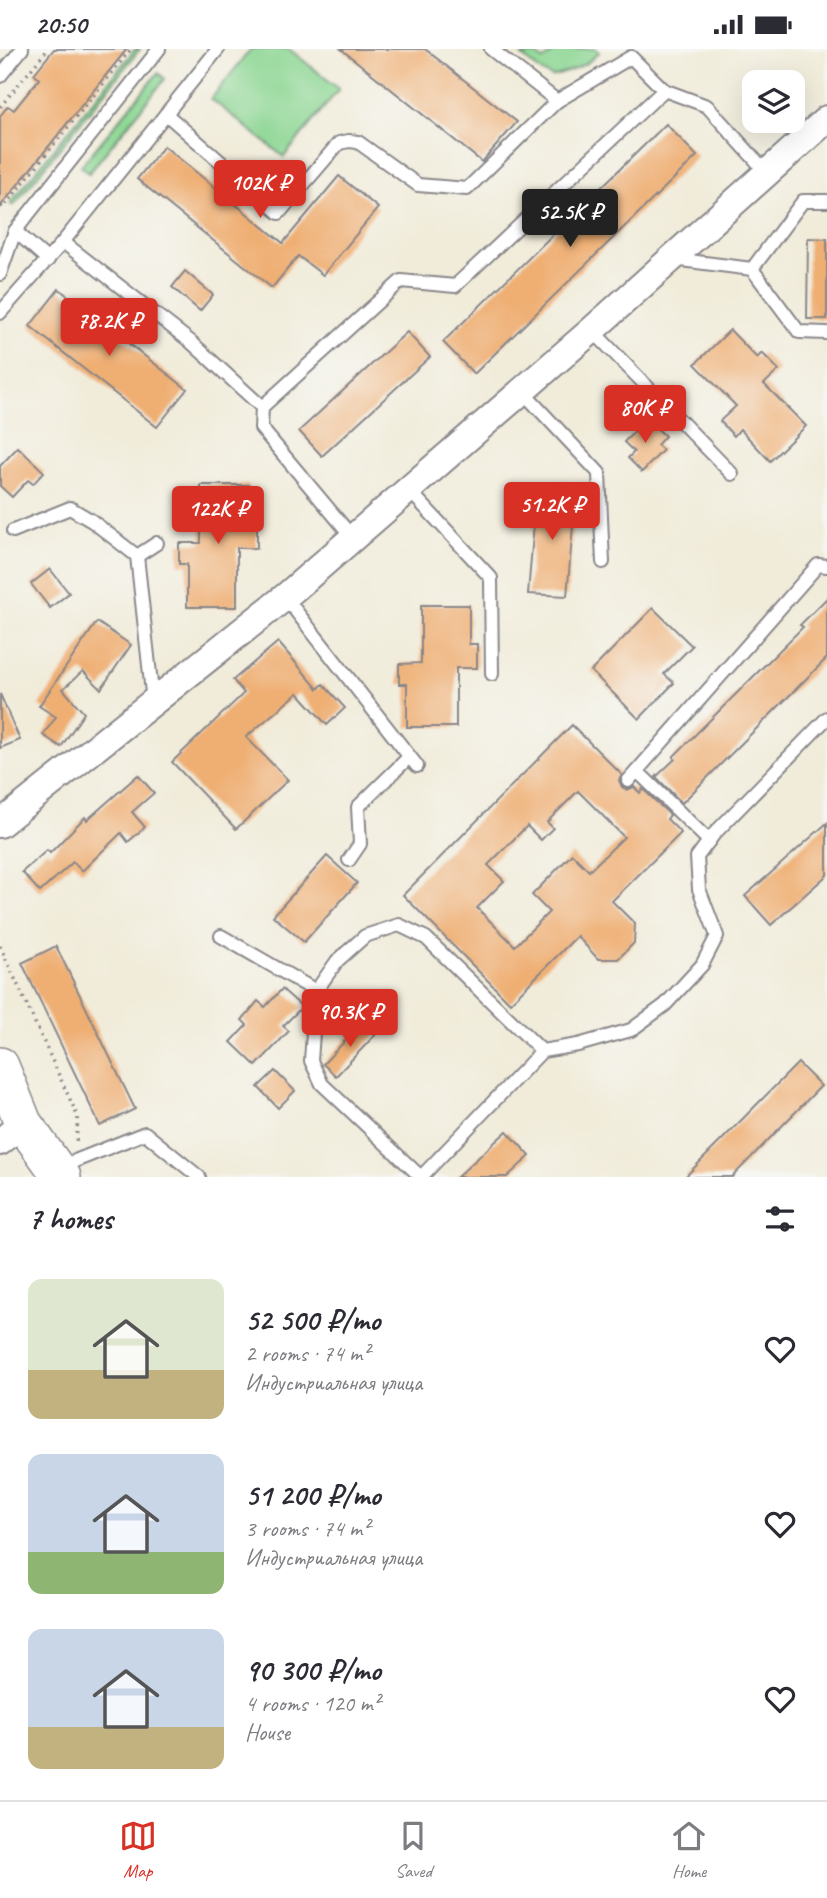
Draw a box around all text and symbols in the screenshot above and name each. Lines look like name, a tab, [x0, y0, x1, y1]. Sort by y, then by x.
text: 20:50	[35, 8, 87, 41]
map controls	[742, 70, 805, 133]
button: layers	[742, 70, 805, 133]
pin: 102K ₽	[203, 160, 317, 220]
text: 102K ₽	[230, 168, 290, 197]
pin: 52.5K ₽	[505, 189, 635, 249]
text: 52.5K ₽	[538, 197, 602, 226]
pin: 78.2K ₽	[44, 299, 174, 358]
text: 78.2K ₽	[77, 306, 141, 335]
pin: 80K ₽	[596, 385, 694, 445]
text: 80K ₽	[620, 393, 670, 422]
pin: 51.2K ₽	[487, 483, 617, 542]
pin: 122K ₽	[161, 487, 275, 546]
text: 51.2K ₽	[520, 490, 584, 519]
text: 122K ₽	[188, 494, 248, 523]
pin: 90.3K ₽	[285, 989, 415, 1049]
text: 90.3K ₽	[318, 997, 382, 1026]
text: 7 homes	[28, 1200, 113, 1238]
icon: filters	[761, 1200, 799, 1238]
text: 52 500 ₽/mo	[245, 1301, 380, 1339]
icon: home	[84, 1307, 168, 1391]
icon: heart	[761, 1330, 799, 1368]
text: 2 rooms · 74 m²	[245, 1339, 369, 1368]
text: Индустриальная улица	[245, 1368, 422, 1397]
text: 51 200 ₽/mo	[245, 1476, 380, 1514]
icon: home	[84, 1482, 168, 1566]
icon: heart	[761, 1505, 799, 1543]
text: 3 rooms · 74 m²	[245, 1514, 369, 1543]
text: Индустриальная улица	[245, 1543, 422, 1572]
text: 90 300 ₽/mo	[245, 1651, 381, 1689]
icon: home	[84, 1657, 168, 1741]
icon: heart	[761, 1680, 799, 1718]
text: 4 rooms · 120 m²	[245, 1689, 380, 1718]
text: House	[245, 1718, 290, 1747]
tab: Map	[119, 1817, 157, 1883]
tab: Saved	[394, 1817, 432, 1883]
tab: Home	[670, 1817, 708, 1883]

